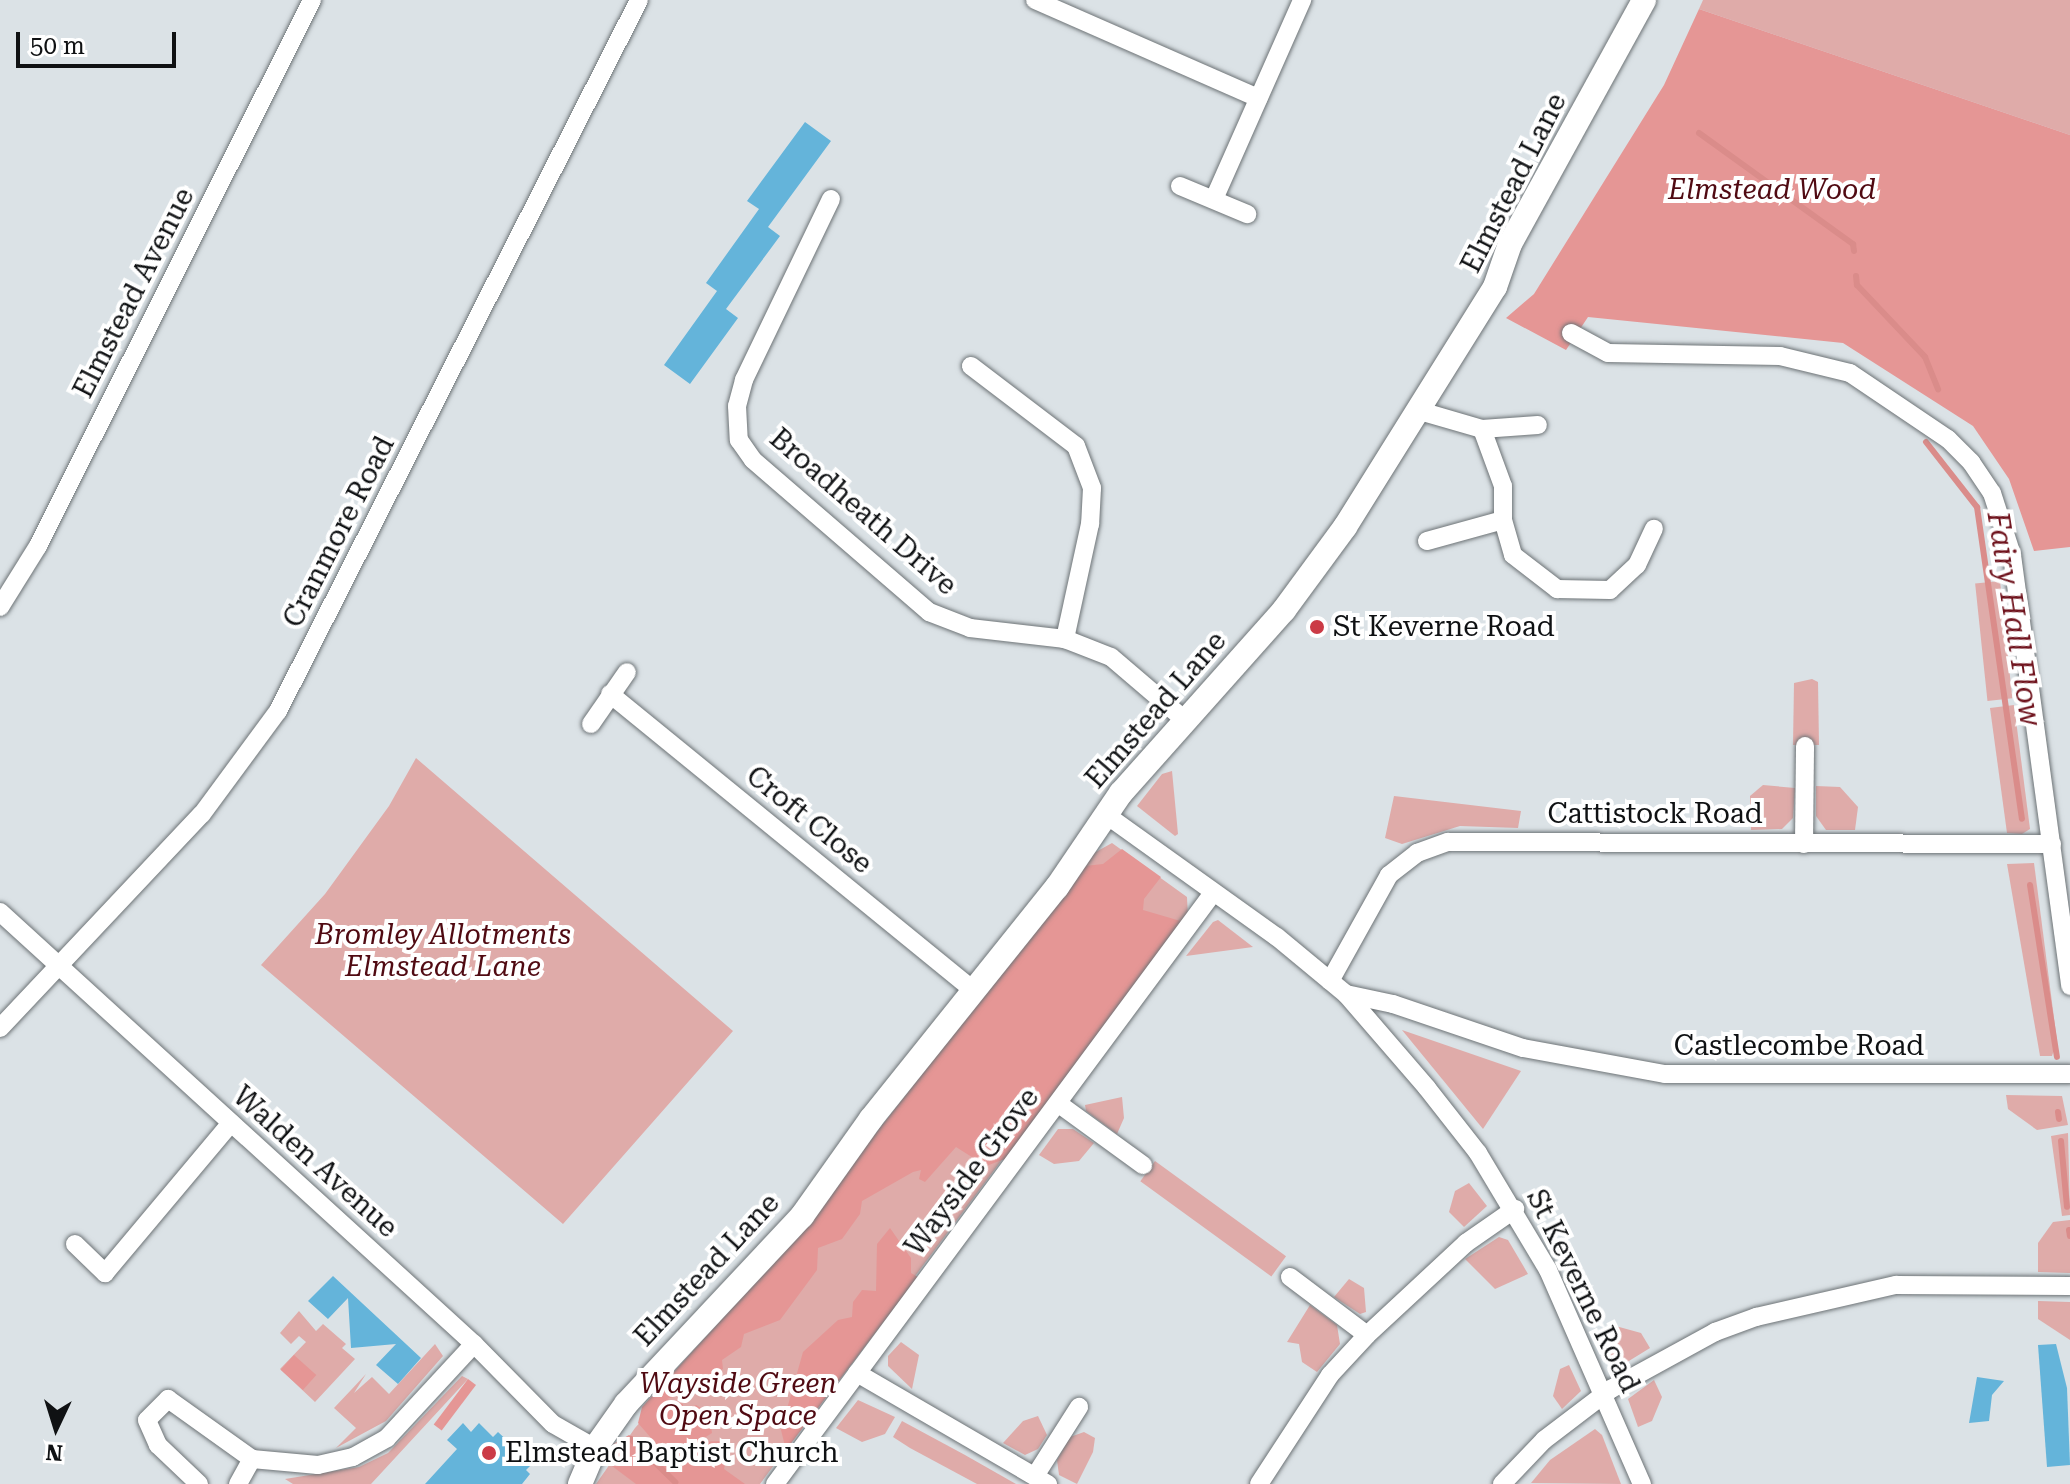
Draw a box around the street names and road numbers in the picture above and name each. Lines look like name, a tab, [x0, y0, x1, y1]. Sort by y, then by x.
street label: Elmstead Lane	[1454, 88, 1574, 278]
street label: Elmstead Avenue	[67, 182, 201, 404]
street label: Broadheath Drive	[763, 422, 963, 602]
street label: Cranmore Road	[276, 431, 402, 633]
street label: Elmstead Lane	[1079, 625, 1233, 795]
street label: Croft Close	[739, 759, 879, 881]
street label: Cattistock Road	[1547, 797, 1763, 831]
street label: Castlecombe Road	[1674, 1029, 1924, 1063]
street label: Walden Avenue	[226, 1079, 404, 1245]
street label: Wayside Grove	[898, 1081, 1046, 1263]
street label: St Keverne Road	[1519, 1184, 1647, 1398]
street label: Elmstead Lane	[628, 1187, 786, 1353]

